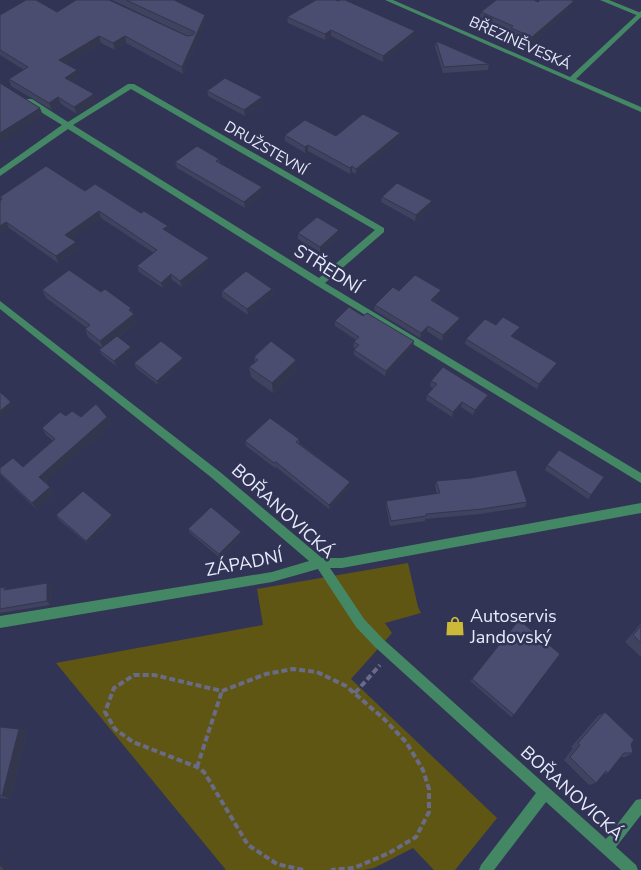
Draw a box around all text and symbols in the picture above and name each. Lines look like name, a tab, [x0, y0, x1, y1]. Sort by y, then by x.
street label: BŘEZINĚVESKÁ	[466, 12, 574, 74]
street label: DRUŽSTEVNÍ	[221, 116, 312, 180]
street label: STŘEDNÍ	[290, 239, 368, 300]
street label: BOŘANOVICKÁ	[226, 458, 340, 564]
street label: ZÁPADNÍ	[203, 544, 286, 582]
place label: Autoservis Jandovský	[469, 604, 557, 649]
shop icon: Autoservis Jandovský	[444, 615, 466, 637]
street label: BOŘANOVICKÁ	[515, 740, 629, 846]

